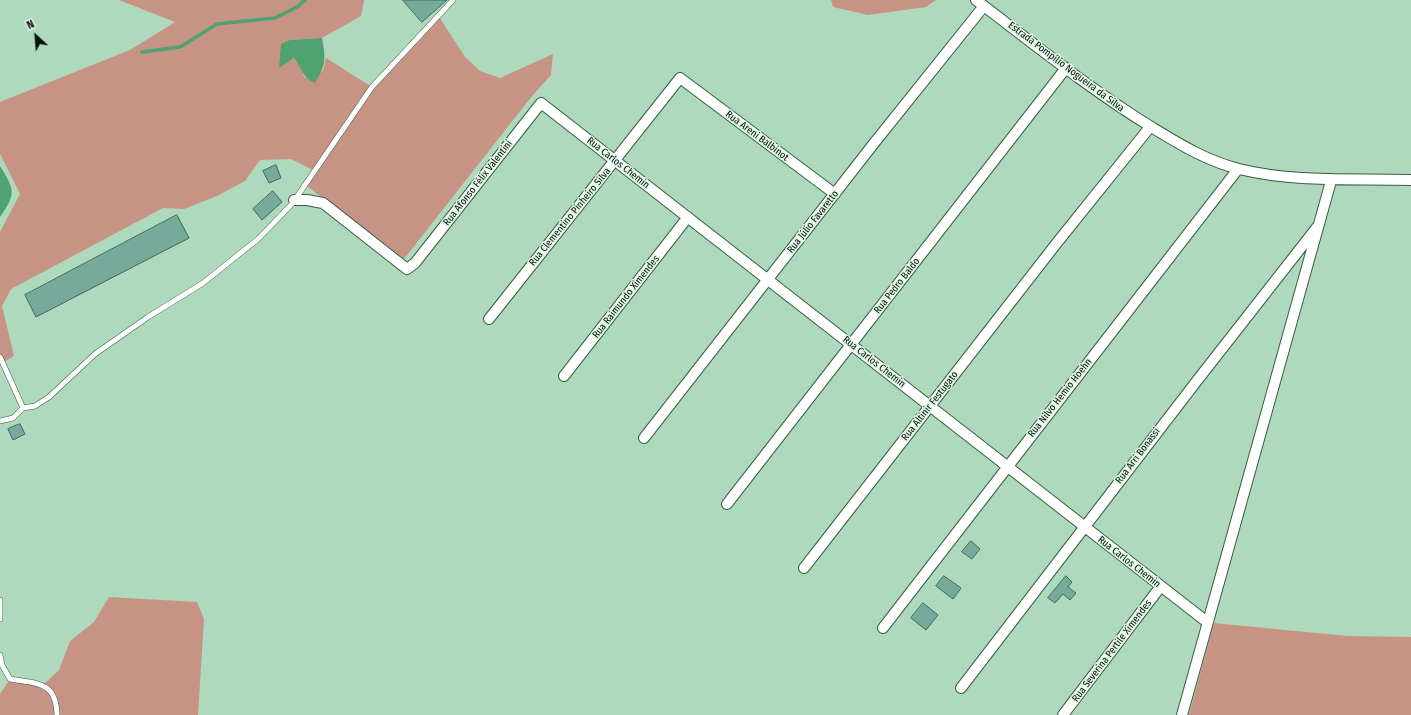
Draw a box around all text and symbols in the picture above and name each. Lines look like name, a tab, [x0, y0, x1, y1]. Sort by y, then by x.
north arrow	[16, 16, 56, 56]
text: N	[25, 17, 36, 32]
street label: Estrada Pompílio Nogueira da Silva	[1006, 19, 1126, 115]
street label: Rua Areni Balbinot	[723, 108, 791, 164]
street label: Rua Carlos Chemin	[584, 135, 652, 191]
street label: Rua Afonso Félix Valentini	[441, 138, 515, 228]
street label: Rua Clementino Pinheiro Silva	[527, 166, 613, 268]
street label: Rua Júlio Favaretto	[785, 188, 841, 256]
street label: Rua Raimundo Ximendes	[590, 253, 662, 341]
street label: Rua Pedro Baldo	[872, 256, 922, 316]
street label: Rua Carlos Chemin	[840, 334, 908, 390]
street label: Rua Nilvo Hemio Hoehn	[1026, 356, 1094, 440]
street label: Rua Altinir Festugato	[899, 369, 961, 443]
street label: Rua Arri Bonassi	[1113, 426, 1163, 486]
street label: Rua Carlos Chemin	[1095, 534, 1163, 590]
street label: Rua Severina Pertile Ximendes	[1070, 598, 1154, 704]

